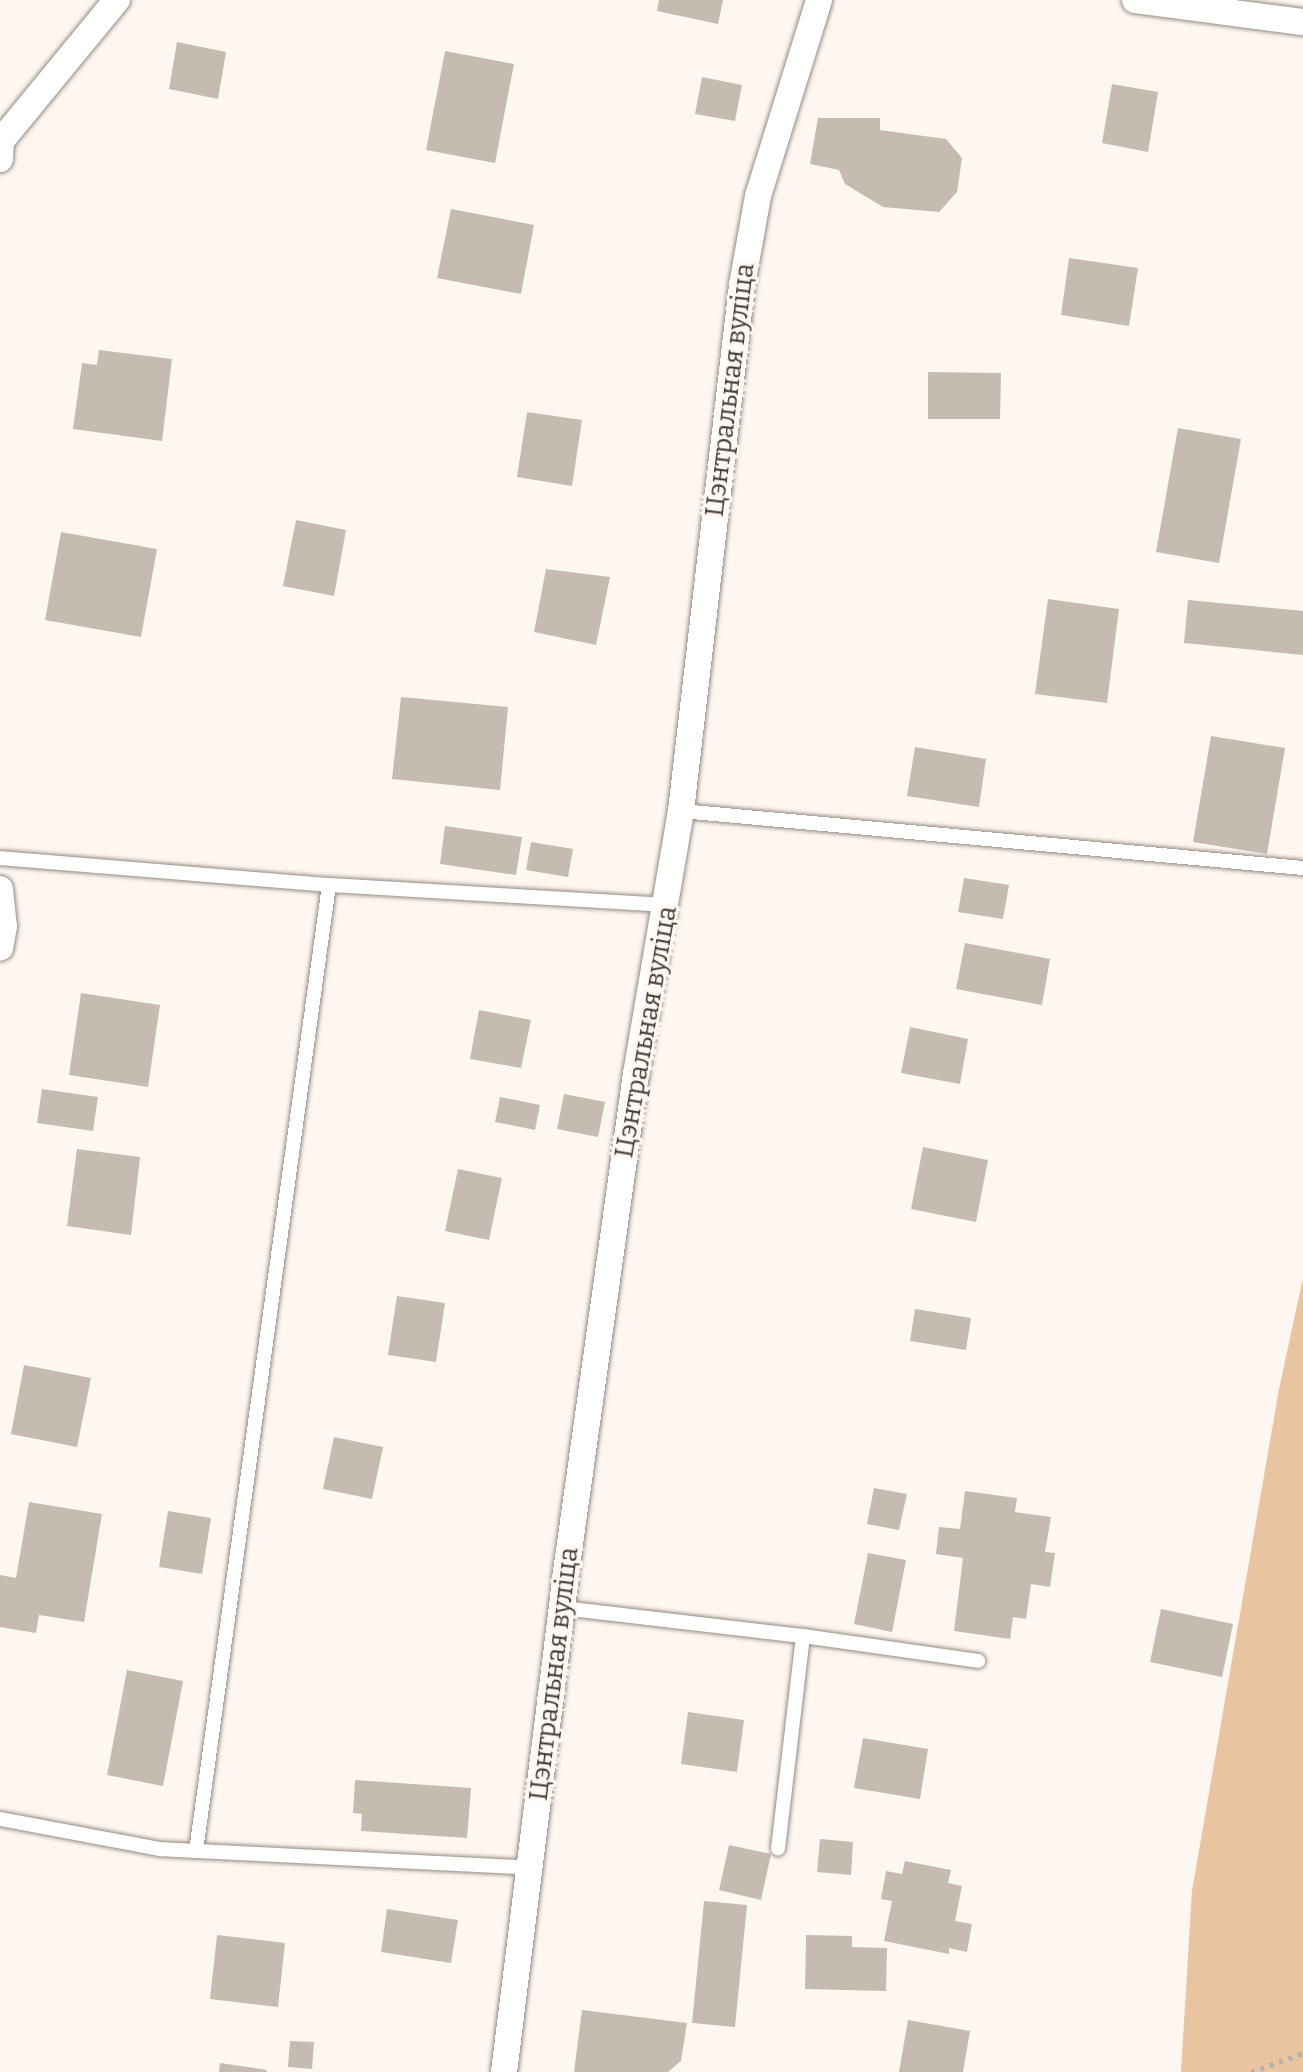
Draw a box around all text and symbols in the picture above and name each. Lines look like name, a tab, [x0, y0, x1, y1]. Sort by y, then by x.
street label: Цэнтральная вуліца	[699, 262, 761, 518]
street label: Цэнтральная вуліца	[609, 904, 683, 1160]
street label: Цэнтральная вуліца	[523, 1546, 585, 1802]

